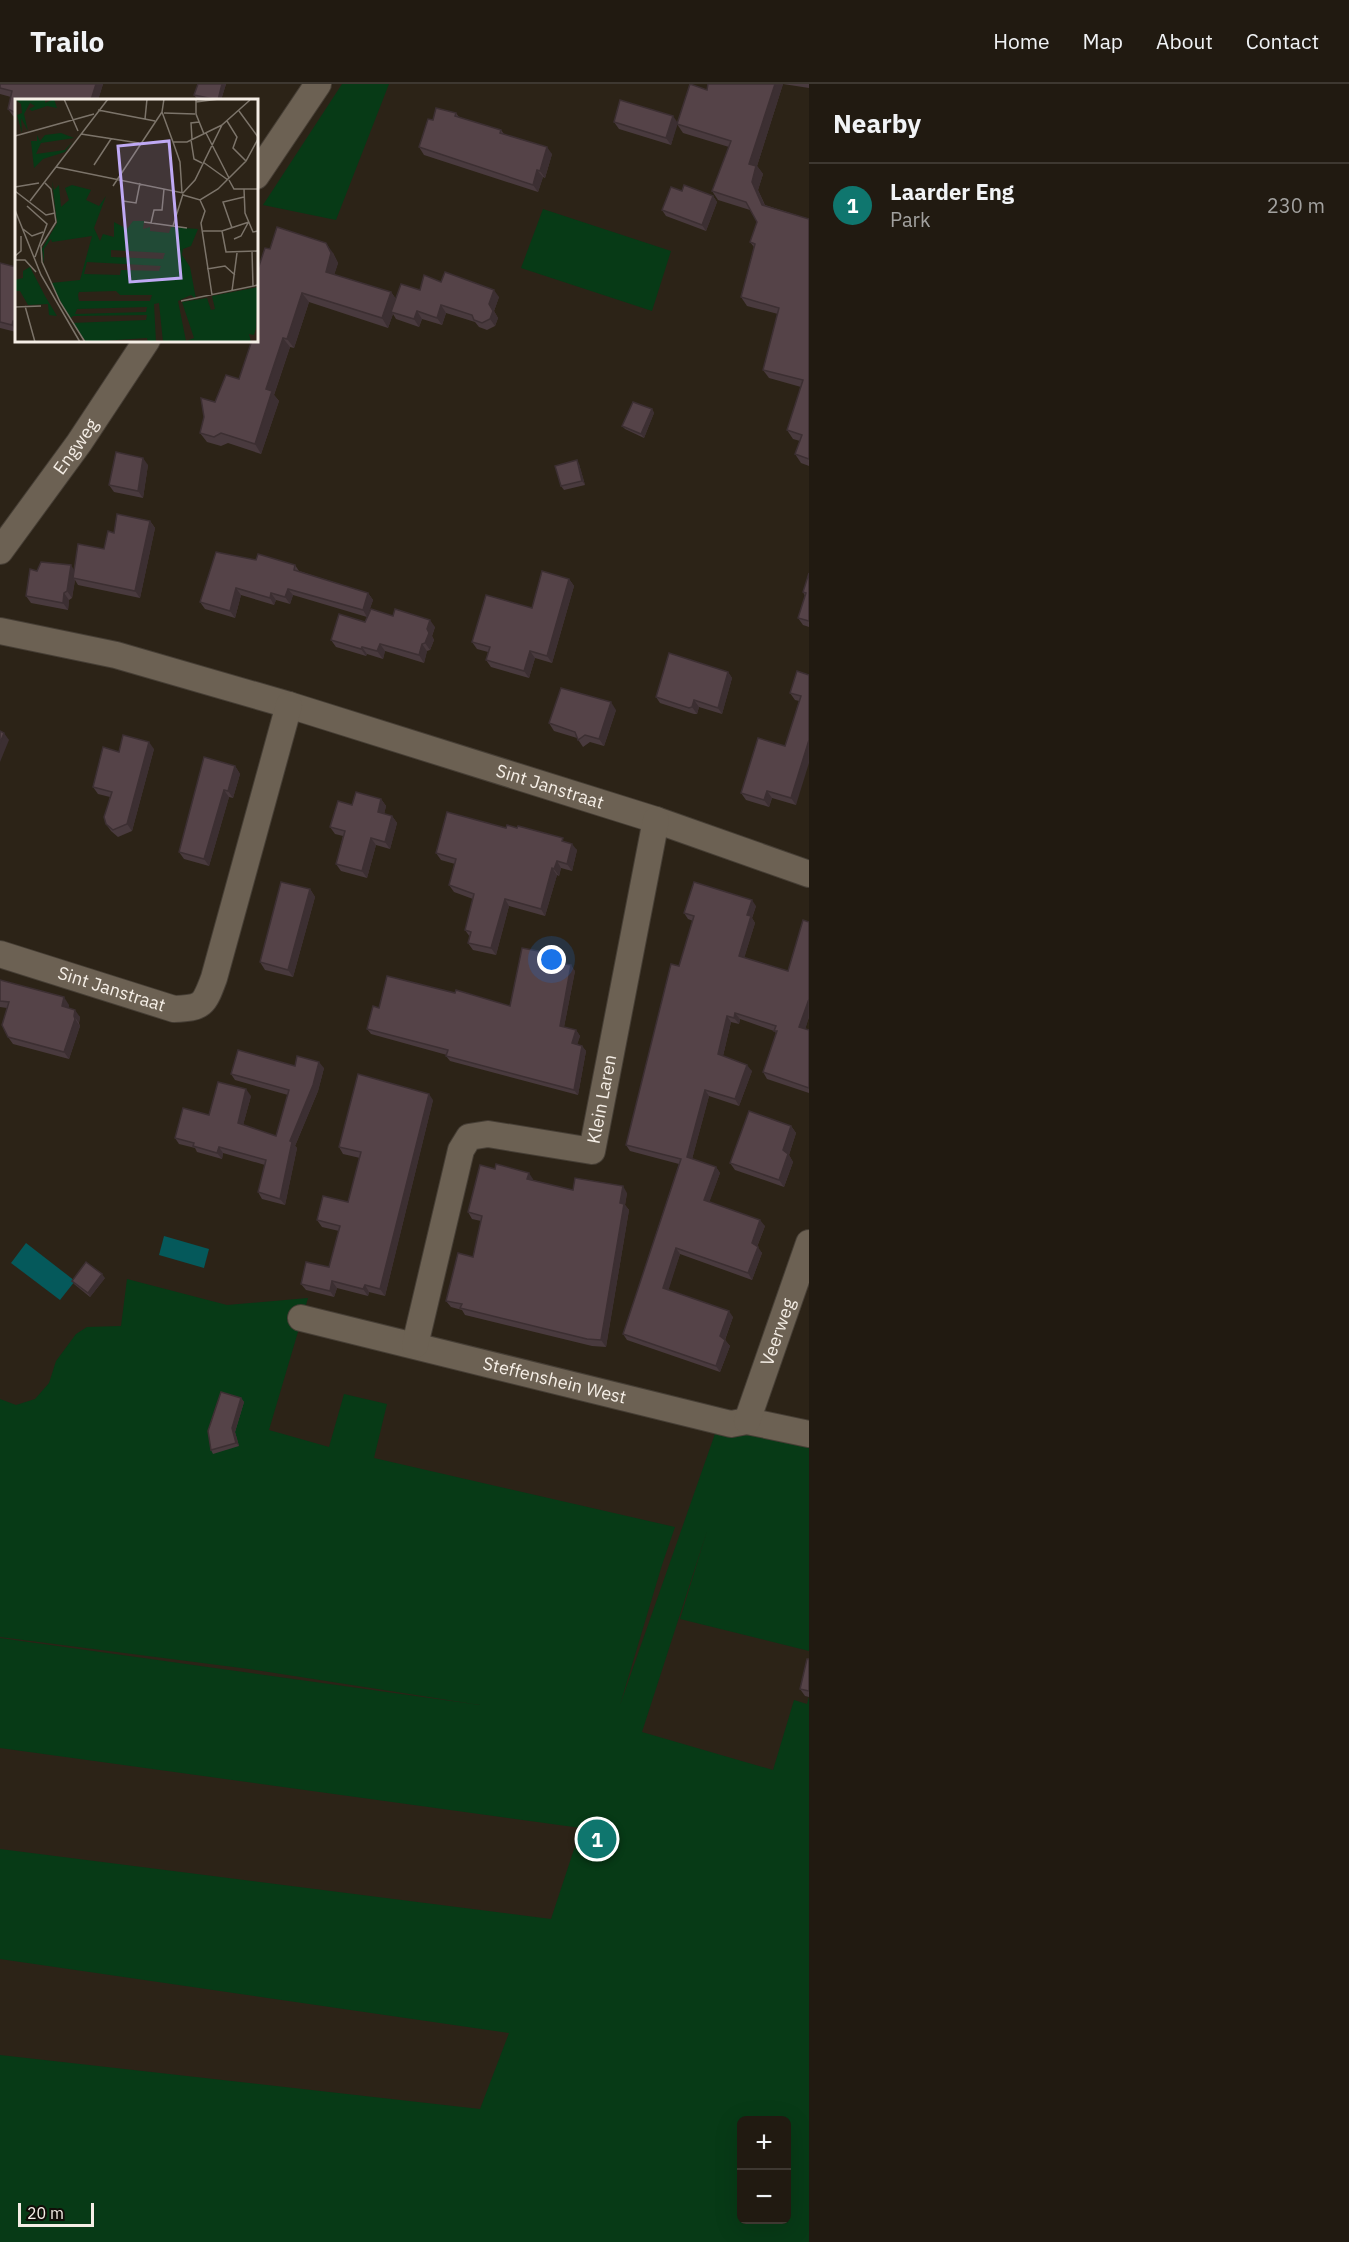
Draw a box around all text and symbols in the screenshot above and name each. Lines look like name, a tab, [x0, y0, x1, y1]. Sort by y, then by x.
text: Trailo	[30, 23, 104, 60]
text: Home	[993, 27, 1050, 55]
text: Map	[1083, 27, 1123, 55]
text: About	[1156, 27, 1213, 55]
text: Contact	[1246, 27, 1319, 55]
inset map	[15, 99, 258, 342]
text: Nearby	[833, 106, 921, 140]
text: Laarder Eng	[890, 177, 1014, 206]
text: 1	[847, 192, 859, 219]
text: 230 m	[1267, 192, 1325, 219]
text: Park	[890, 206, 930, 233]
street label: Engweg	[48, 414, 103, 479]
street label: Sint Janstraat	[493, 759, 607, 814]
your location	[537, 945, 566, 974]
street label: Sint Janstraat	[55, 961, 169, 1017]
street label: Klein Laren	[582, 1052, 621, 1146]
street label: Veerweg	[755, 1295, 800, 1369]
street label: Steffenshein West	[480, 1351, 629, 1409]
pin: 1	[578, 1816, 616, 1862]
map controls	[737, 2116, 791, 2224]
button: +	[737, 2116, 791, 2170]
button: −	[737, 2170, 791, 2224]
scale bar	[18, 2200, 94, 2228]
text: 20 m	[27, 2203, 64, 2223]

